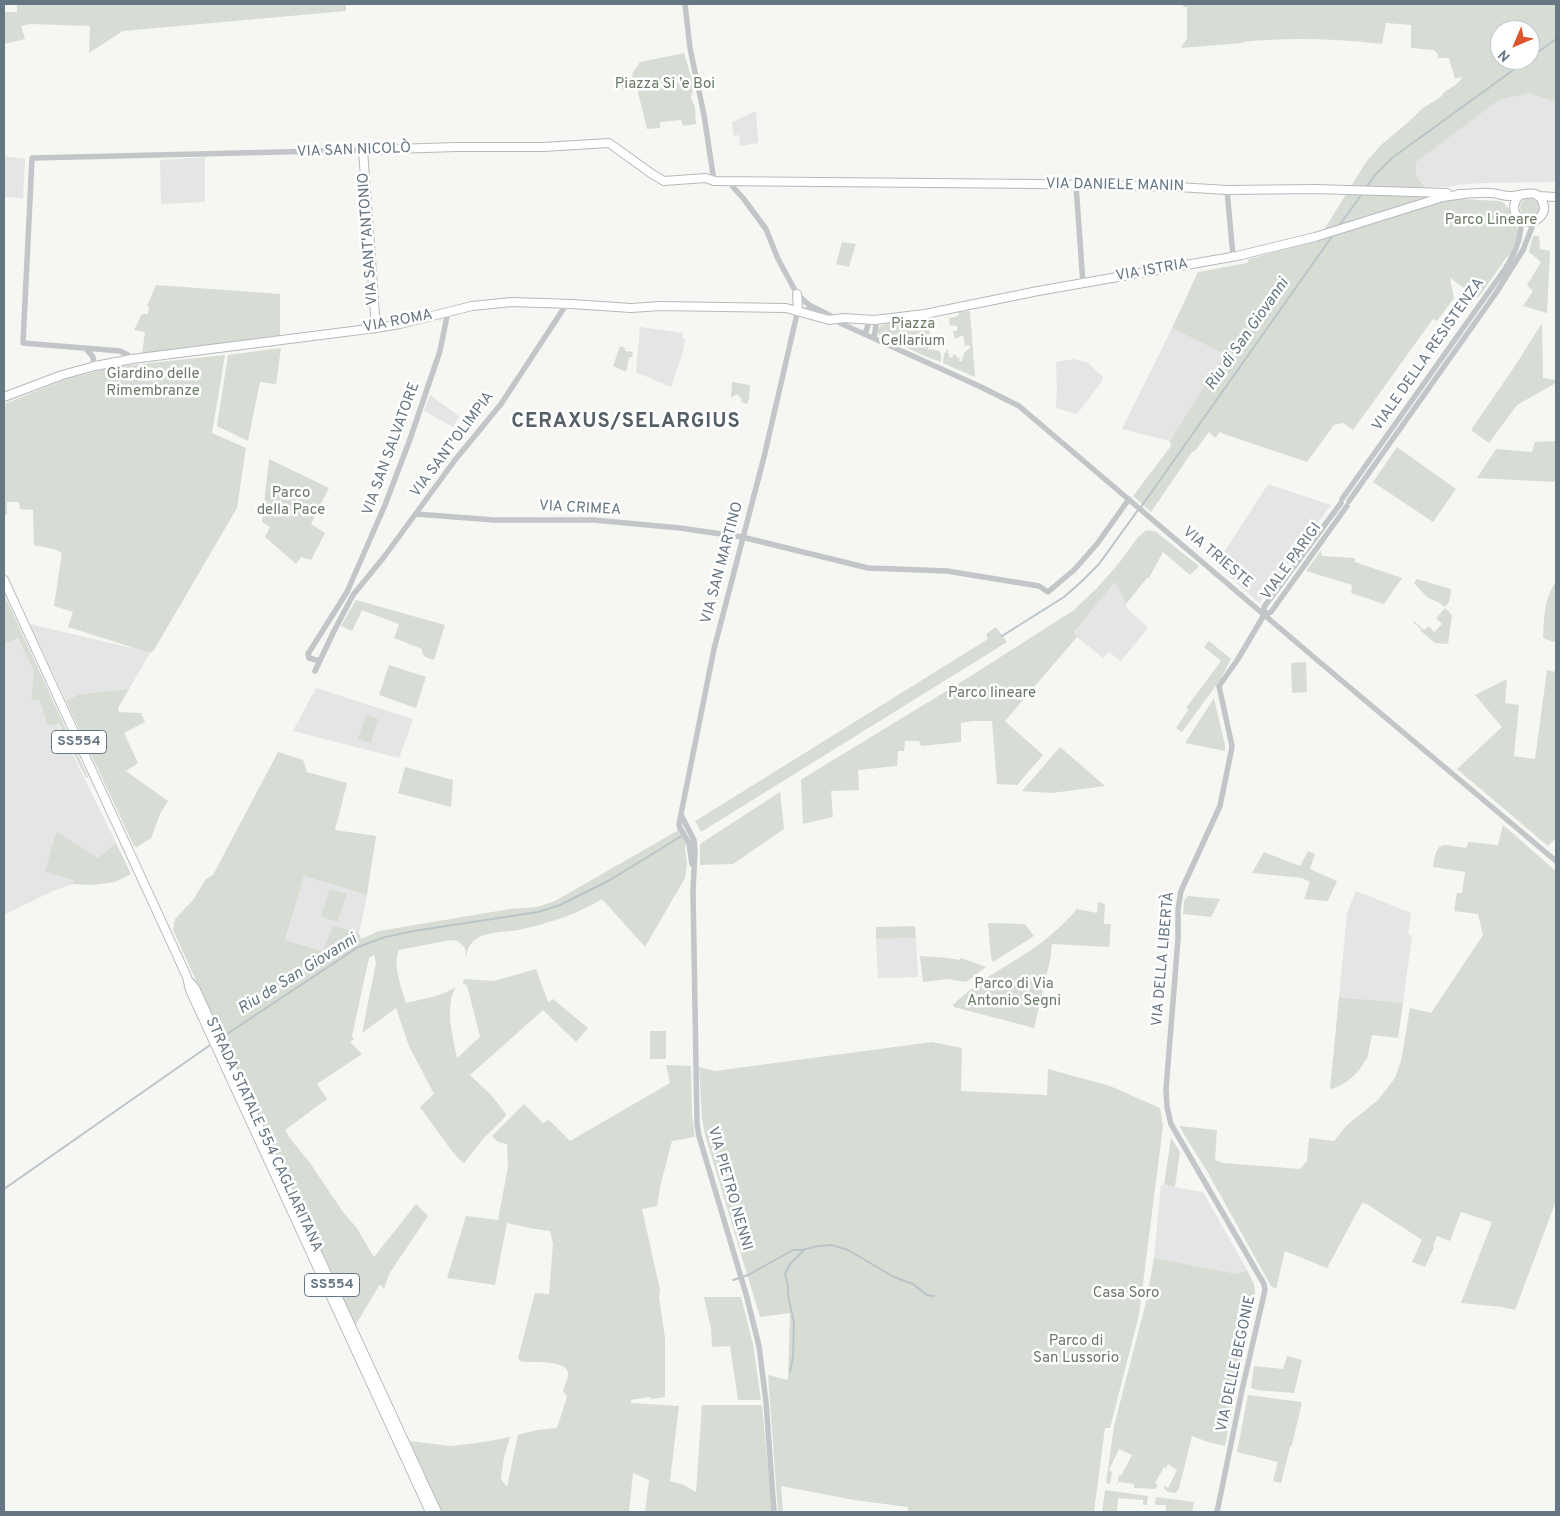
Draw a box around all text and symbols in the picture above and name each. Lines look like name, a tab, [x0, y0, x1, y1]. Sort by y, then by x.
north arrow	[1490, 20, 1540, 70]
text: N	[1495, 46, 1514, 65]
park label: Piazza Si ’e Boi	[615, 76, 715, 94]
street label: VIA SAN NICOLÒ	[297, 140, 411, 162]
street label: VIA SANT'ANTONIO	[355, 172, 383, 306]
street label: VIA DANIELE MANIN	[1046, 176, 1184, 196]
park label: Parco Lineare	[1445, 212, 1537, 230]
street label: VIA ISTRIA	[1114, 256, 1190, 286]
water label: Riu di San Giovanni	[1202, 275, 1294, 395]
street label: VIALE DELLA RESISTENZA	[1369, 275, 1489, 435]
street label: VIA ROMA	[362, 306, 434, 338]
park label: Piazza Cellarium	[881, 316, 945, 351]
park label: Giardino delle Rimembranze	[106, 366, 200, 401]
street label: VIA SAN SALVATORE	[360, 380, 424, 518]
street label: VIA SANT'OLIMPIA	[407, 389, 499, 501]
district label: CERAXUS/SELARGIUS	[509, 411, 743, 435]
park label: Parco della Pace	[257, 485, 325, 520]
street label: VIA CRIMEA	[538, 498, 622, 520]
street label: VIA SAN MARTINO	[698, 500, 748, 626]
street label: VIALE PARIGI	[1258, 520, 1326, 604]
street label: VIA TRIESTE	[1178, 524, 1256, 592]
park label: Parco lineare	[948, 685, 1036, 703]
road number: SS554	[52, 730, 106, 754]
street label: VIA DELLA LIBERTÀ	[1149, 891, 1179, 1027]
water label: Riu de San Giovanni	[235, 931, 361, 1019]
park label: Parco di Via Antonio Segni	[967, 976, 1061, 1011]
street label: STRADA STATALE 554 CAGLIARITANA	[201, 1015, 325, 1255]
street label: VIA PIETRO NENNI	[703, 1125, 755, 1253]
road number: SS554	[304, 1274, 360, 1296]
park label: Casa Soro	[1093, 1285, 1159, 1303]
street label: VIA DELLE BEGONIE	[1214, 1294, 1260, 1434]
park label: Parco di San Lussorio	[1033, 1333, 1119, 1368]

